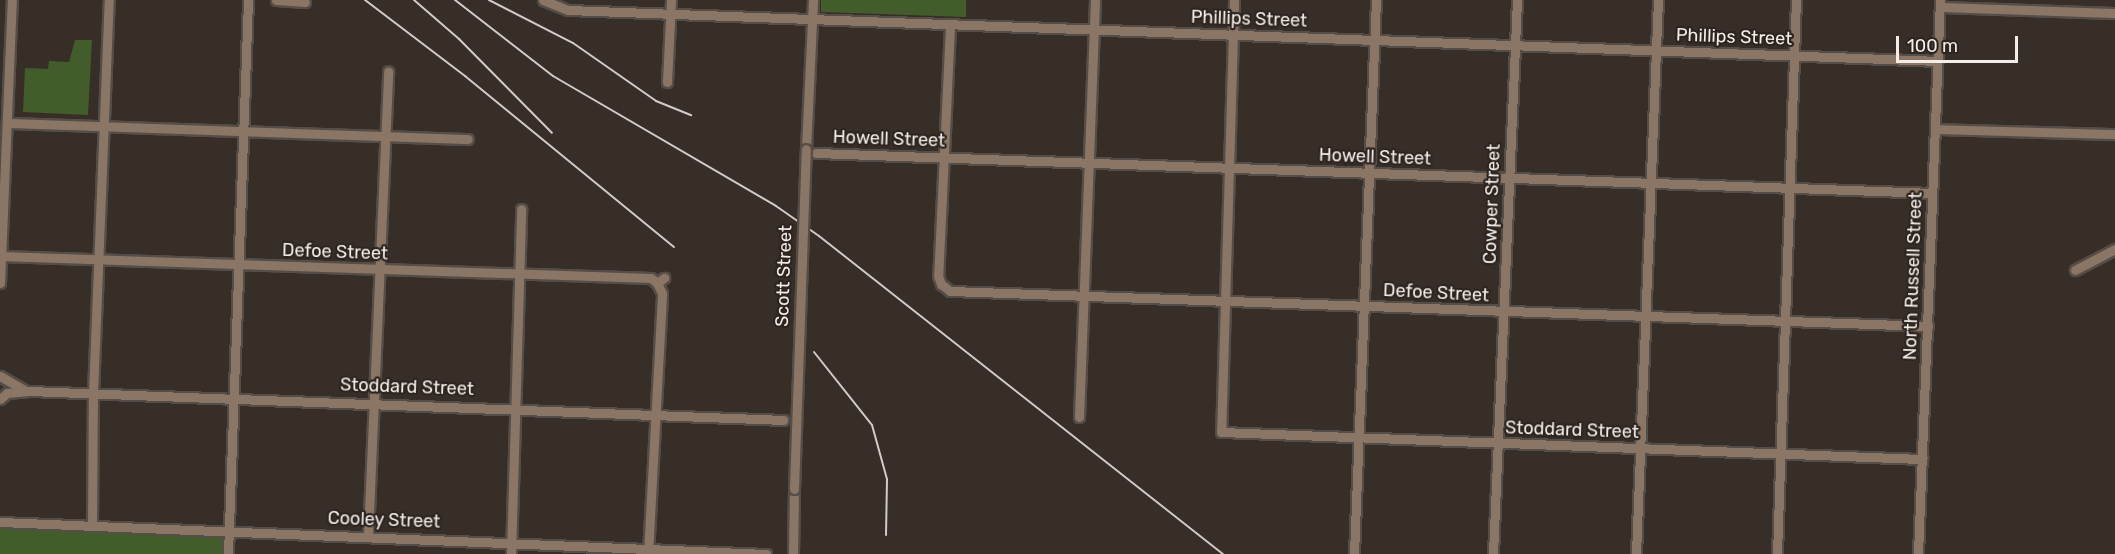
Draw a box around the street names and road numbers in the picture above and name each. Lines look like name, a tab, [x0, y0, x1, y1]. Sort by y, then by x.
street label: Phillips Street	[1190, 6, 1308, 32]
street label: Phillips Street	[1675, 24, 1793, 50]
street label: Howell Street	[832, 126, 946, 152]
street label: Cowper Street	[1479, 143, 1505, 265]
street label: Howell Street	[1318, 144, 1432, 170]
street label: North Russell Street	[1899, 191, 1927, 361]
street label: Scott Street	[771, 225, 797, 327]
street label: Defoe Street	[282, 239, 388, 265]
street label: Defoe Street	[1383, 279, 1489, 307]
street label: Stoddard Street	[340, 374, 474, 400]
street label: Stoddard Street	[1505, 417, 1639, 443]
street label: Cooley Street	[327, 507, 441, 533]

